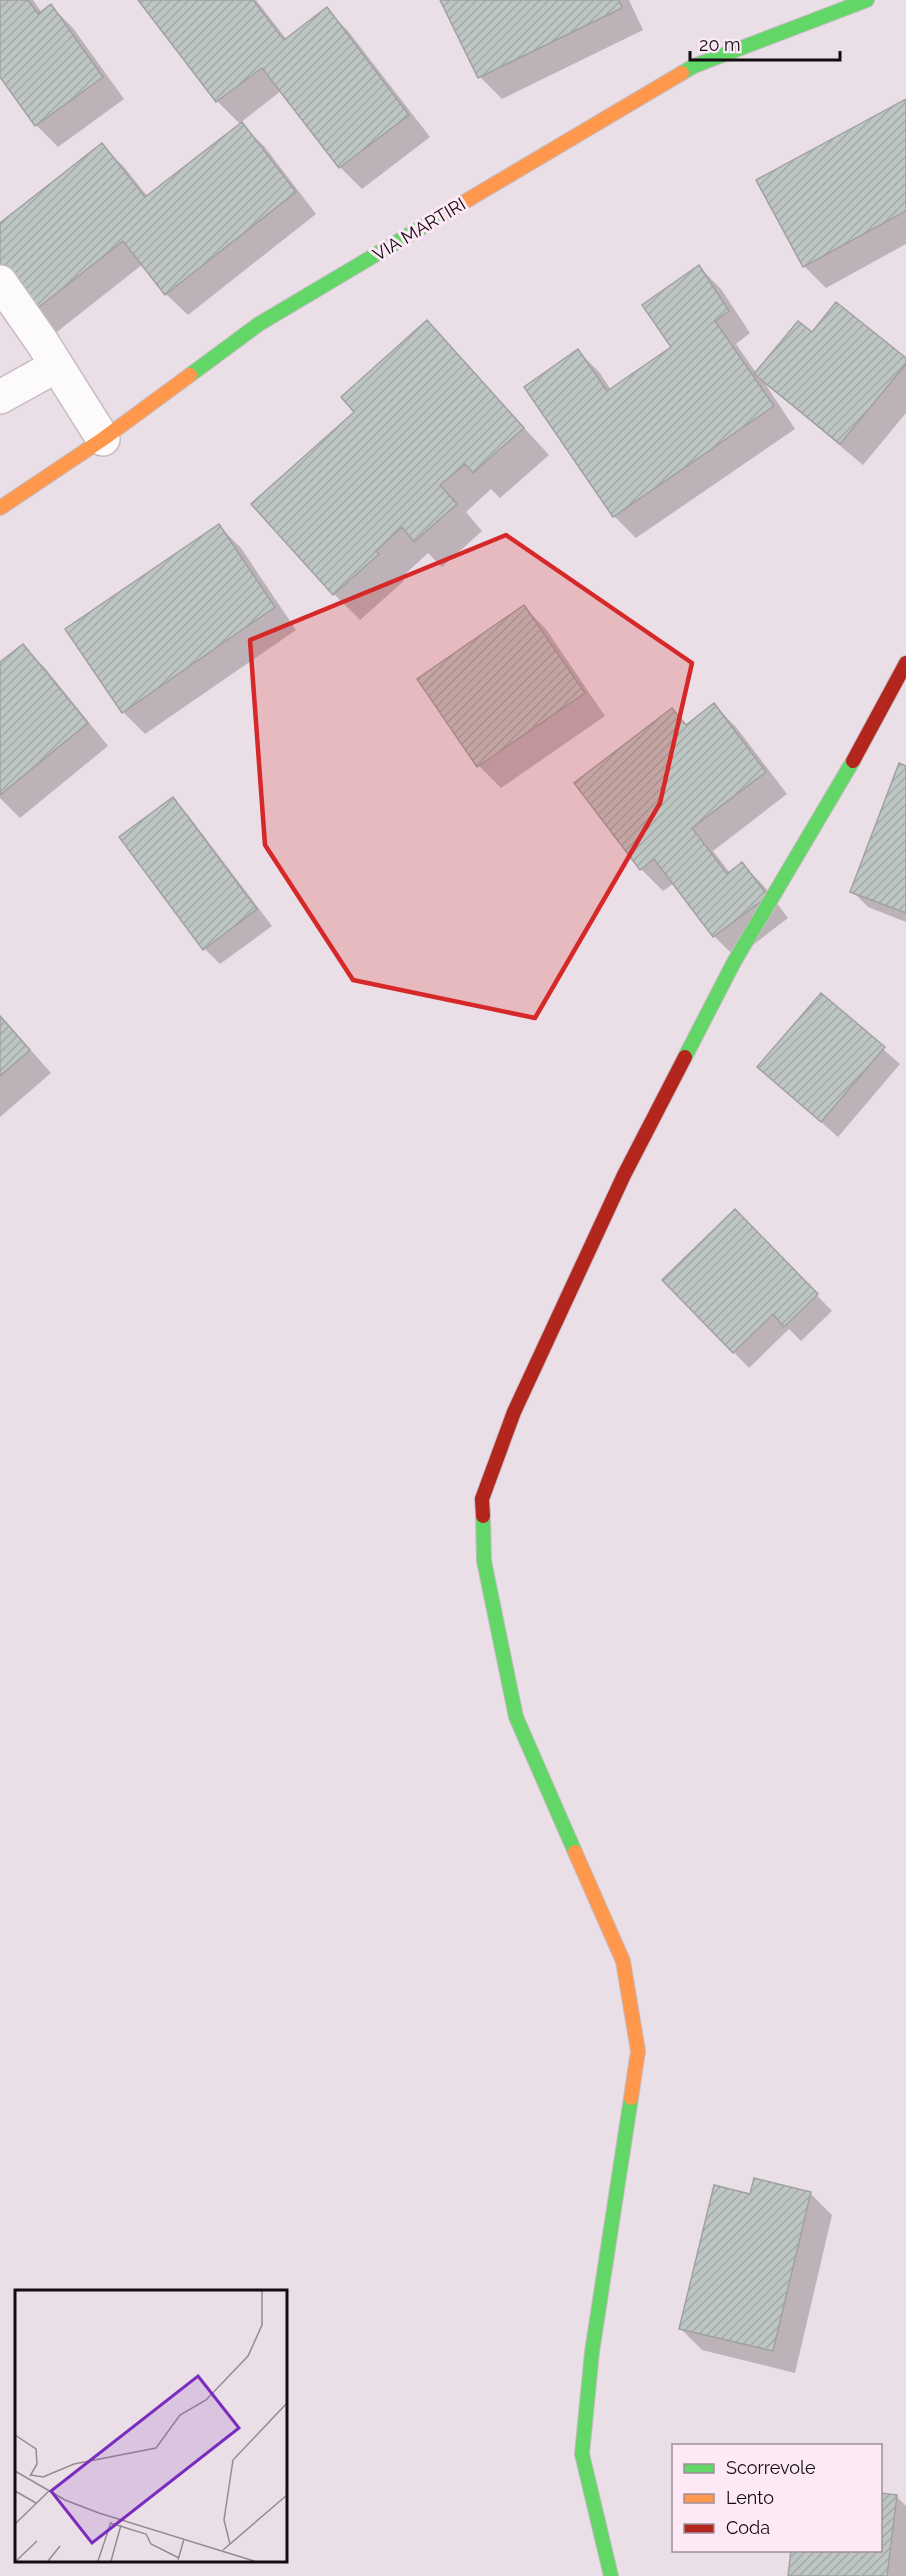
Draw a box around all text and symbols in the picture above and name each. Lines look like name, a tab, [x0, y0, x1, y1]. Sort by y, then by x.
scale bar	[690, 24, 840, 62]
text: 20 m	[699, 34, 741, 55]
street label: VIA MARTIRI	[369, 193, 469, 265]
inset map	[15, 2290, 286, 2561]
legend	[672, 2444, 882, 2552]
text: Scorrevole	[726, 2457, 816, 2478]
text: Lento	[726, 2487, 774, 2508]
text: Coda	[726, 2517, 770, 2538]

